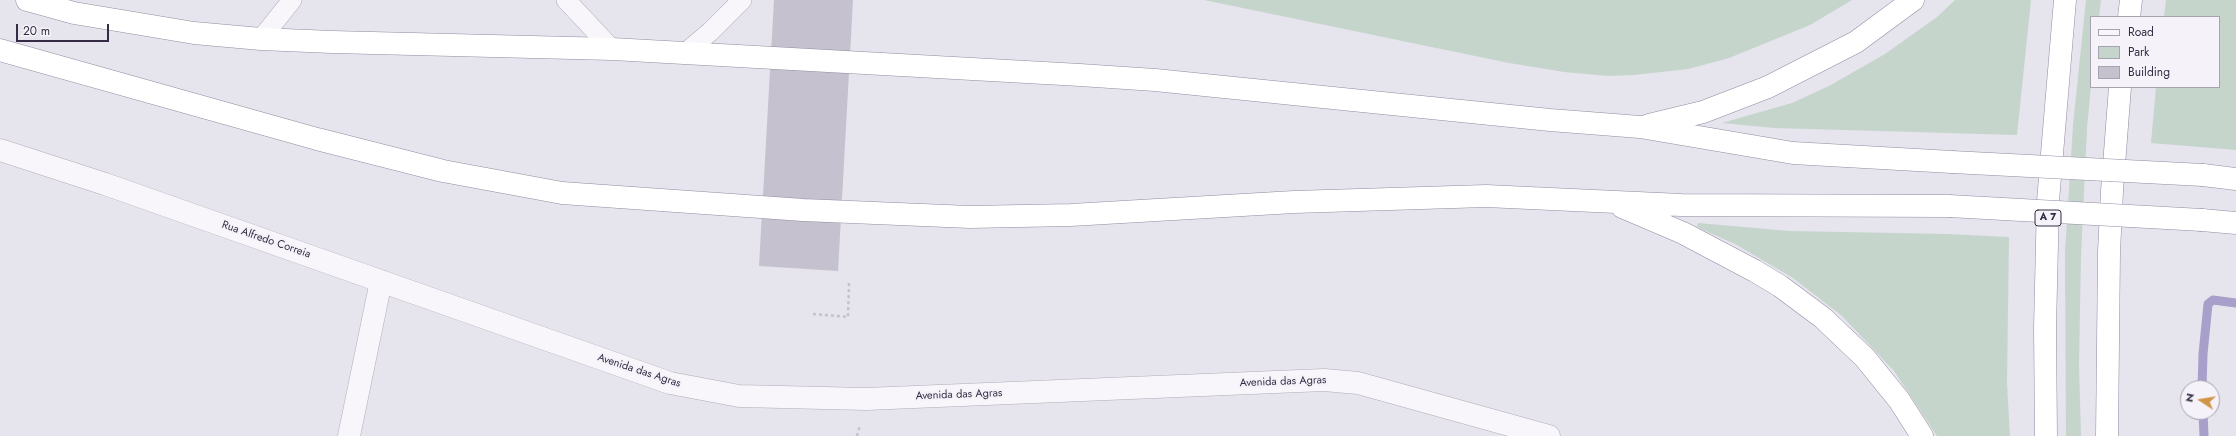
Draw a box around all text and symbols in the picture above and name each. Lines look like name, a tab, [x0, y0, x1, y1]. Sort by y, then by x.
scale bar	[18, 16, 111, 42]
legend	[2090, 16, 2220, 88]
text: 20 m	[23, 22, 50, 40]
text: Road	[2128, 23, 2154, 41]
text: Park	[2128, 43, 2149, 61]
text: Building	[2128, 63, 2170, 81]
road number: A 7	[2035, 210, 2061, 226]
street label: Rua Alfredo Correia	[220, 219, 312, 261]
street label: Avenida das Agras	[596, 351, 682, 391]
street label: Avenida das Agras	[1239, 374, 1327, 390]
north arrow	[2180, 380, 2220, 420]
street label: Avenida das Agras	[915, 387, 1003, 403]
text: N	[2181, 392, 2198, 404]

